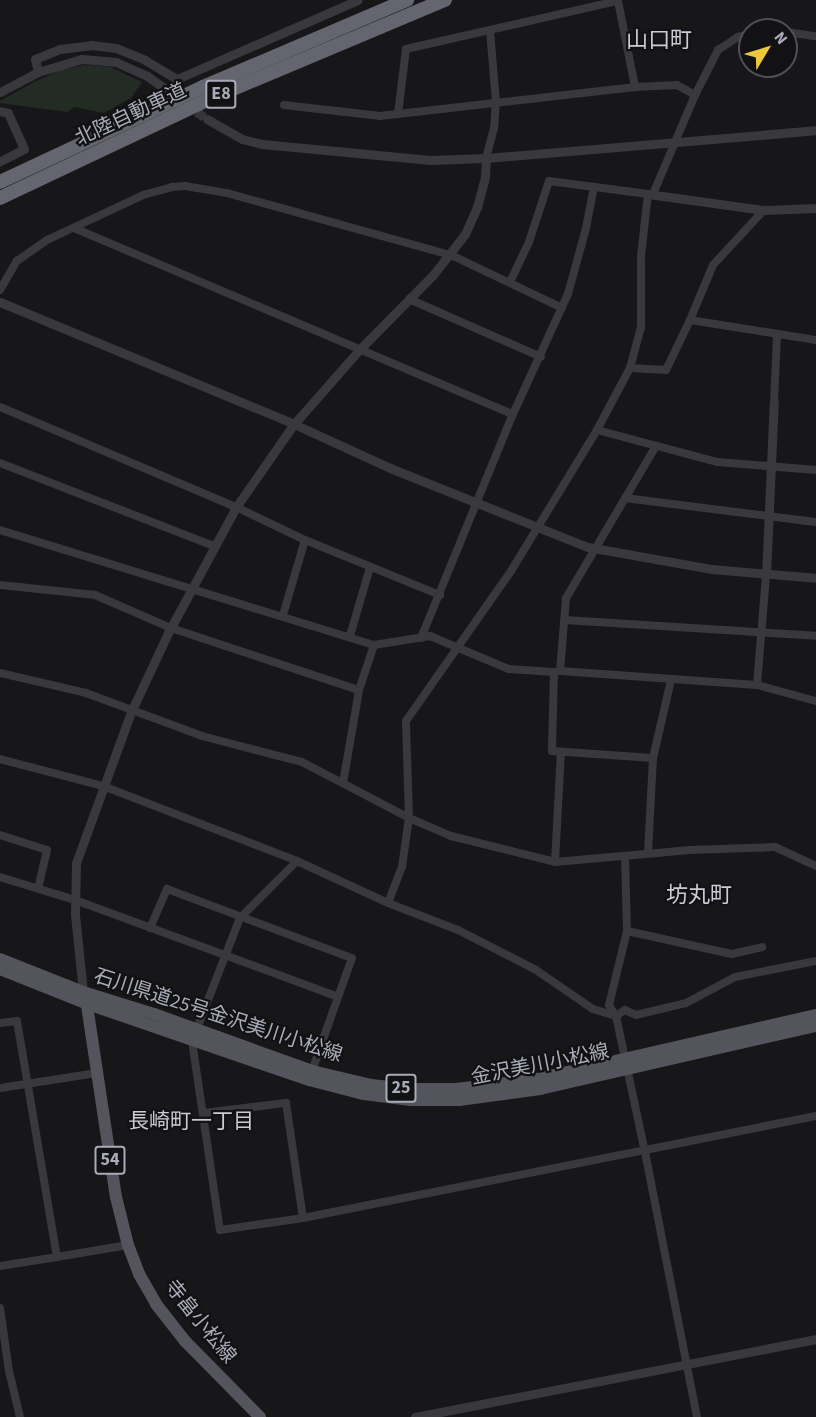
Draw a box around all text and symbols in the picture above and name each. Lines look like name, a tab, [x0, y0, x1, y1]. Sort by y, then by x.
north arrow	[738, 18, 798, 78]
text: N	[769, 27, 793, 49]
district label: 山口町	[626, 28, 692, 54]
street label: 北陸自動車道	[72, 79, 190, 151]
road number: E8	[204, 79, 238, 109]
district label: 坊丸町	[666, 883, 732, 909]
street label: 石川県道25号金沢美川小松線	[91, 964, 345, 1068]
street label: 金沢美川小松線	[469, 1040, 611, 1090]
road number: 25	[384, 1073, 418, 1103]
district label: 長崎町一丁目	[128, 1108, 254, 1134]
road number: 54	[94, 1145, 126, 1175]
street label: 寺畠小松線	[159, 1276, 241, 1368]

